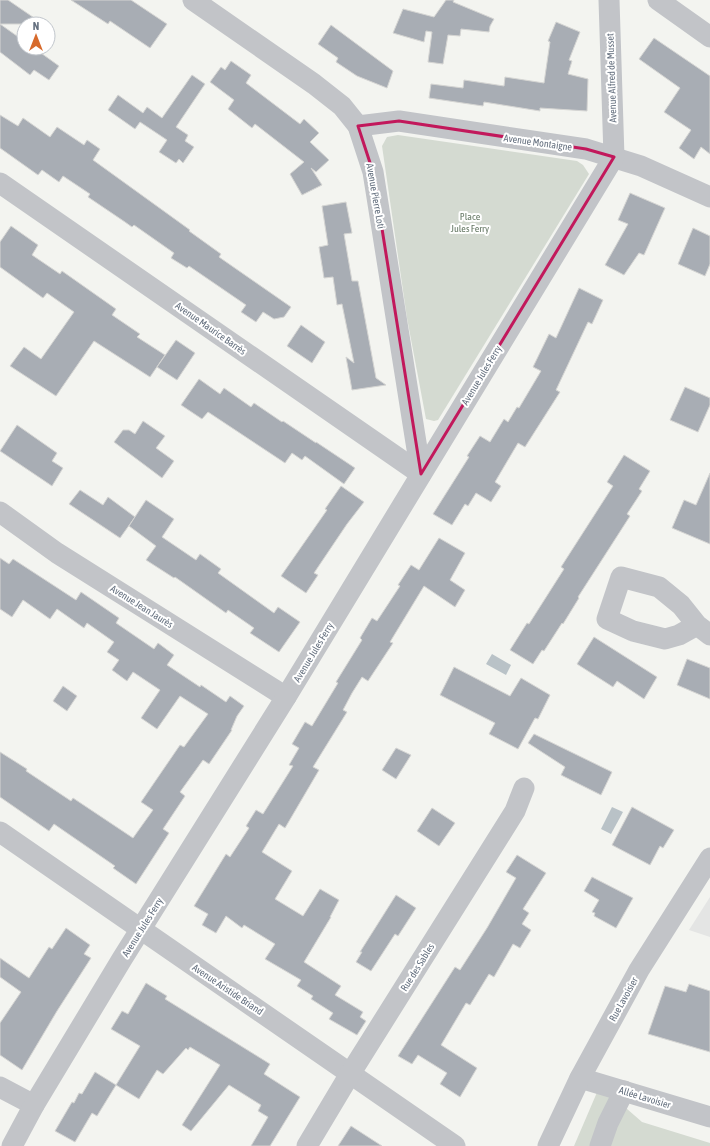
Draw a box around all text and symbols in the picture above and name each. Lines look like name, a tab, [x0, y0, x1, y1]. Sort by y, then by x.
north arrow	[16, 16, 56, 56]
text: N	[33, 20, 39, 32]
street label: Avenue Alfred de Musset	[604, 33, 619, 123]
street label: Avenue Montaigne	[503, 132, 573, 153]
street label: Avenue Pierre Loti	[364, 163, 387, 230]
park label: Place Jules Ferry	[451, 211, 489, 234]
street label: Avenue Maurice Barrès	[173, 300, 248, 357]
street label: Avenue Jules Ferry	[459, 344, 504, 407]
street label: Avenue Jean Jaurès	[109, 583, 175, 630]
street label: Avenue Jules Ferry	[291, 621, 336, 684]
street label: Avenue Jules Ferry	[120, 896, 165, 959]
street label: Rue des Sables	[398, 941, 437, 993]
street label: Avenue Aristide Briand	[190, 962, 265, 1017]
street label: Rue Lavoisier	[607, 974, 641, 1023]
street label: Allée Lavoisier	[618, 1084, 673, 1111]

